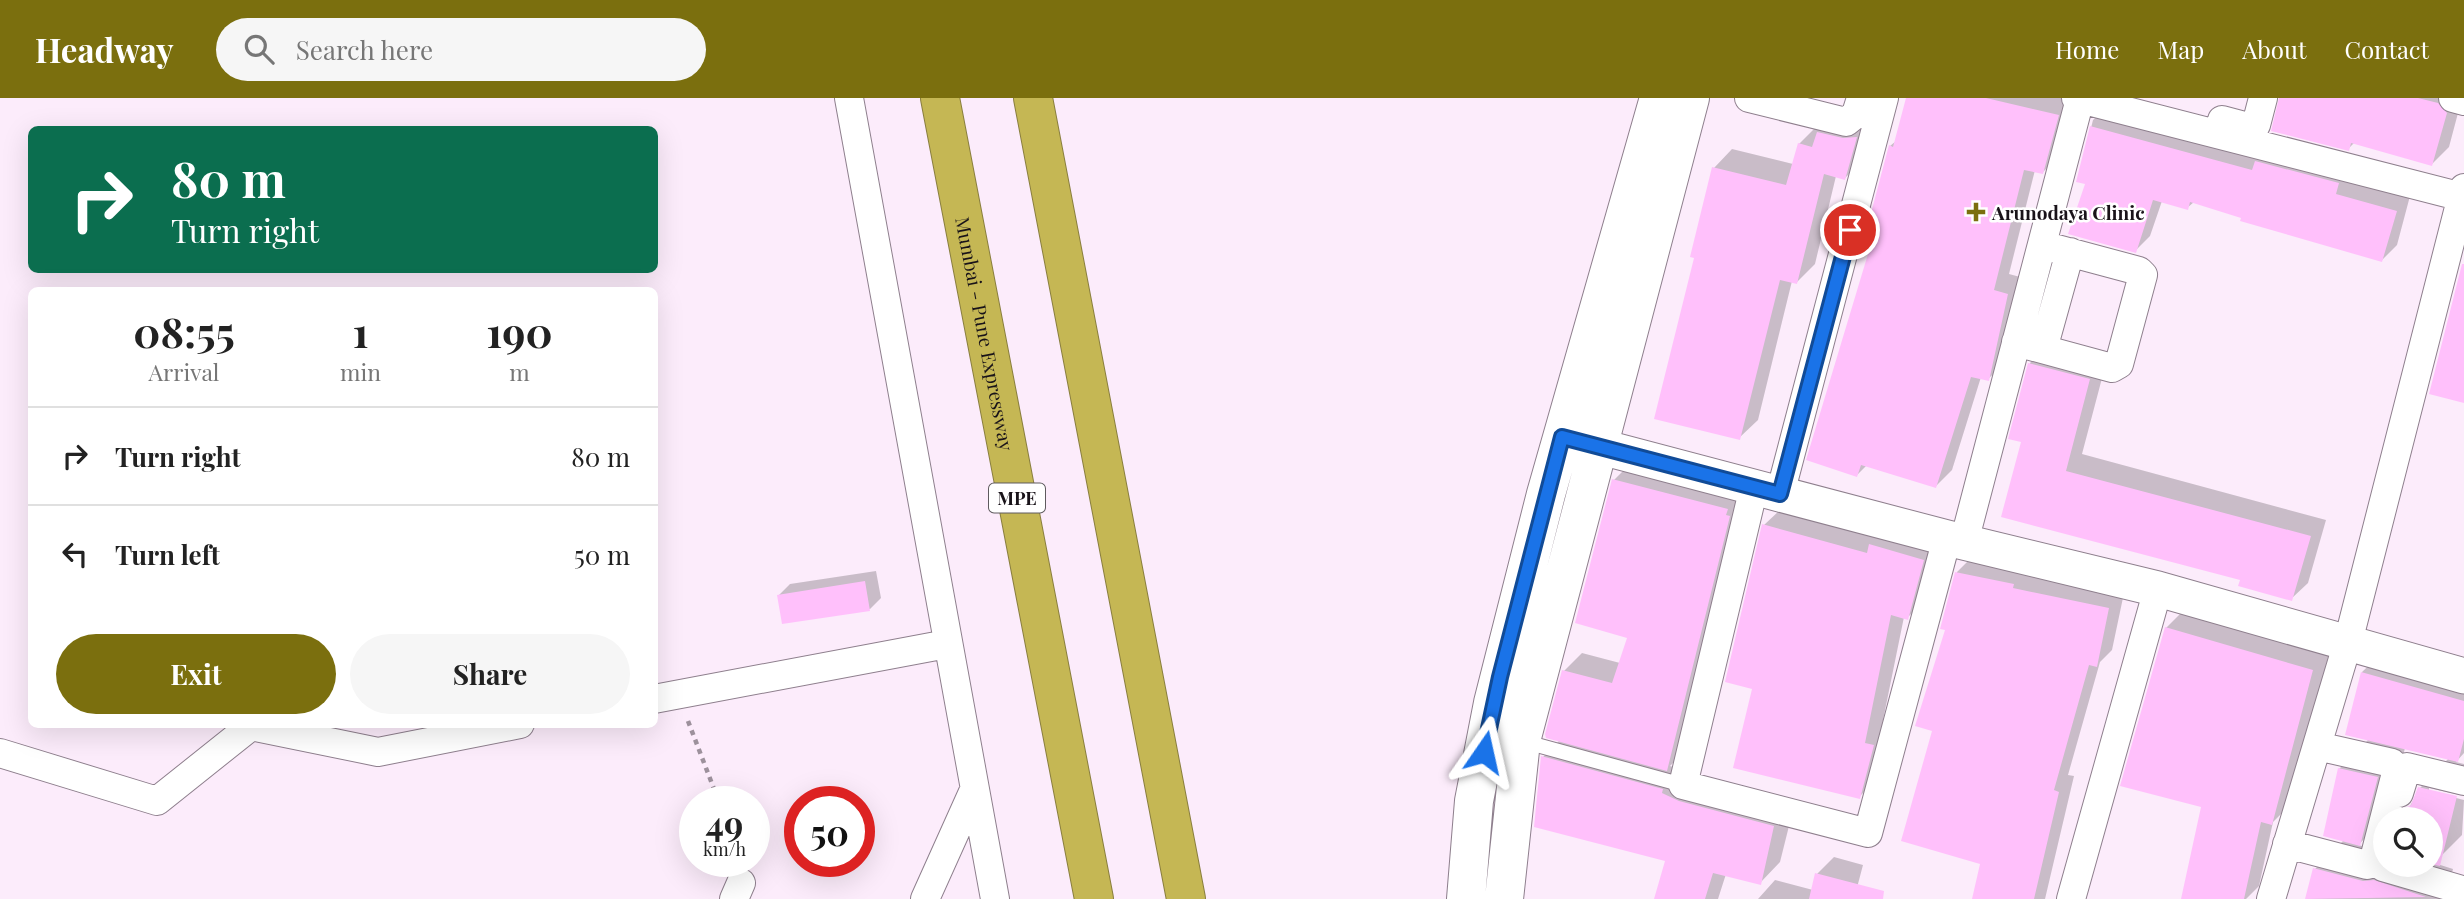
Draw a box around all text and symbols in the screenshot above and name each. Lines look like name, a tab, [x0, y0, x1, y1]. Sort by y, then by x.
search box	[216, 18, 706, 81]
text: Headway	[35, 27, 174, 71]
icon: search	[240, 30, 278, 68]
text: Search here	[296, 32, 433, 67]
text: Home	[2055, 33, 2119, 65]
text: Map	[2157, 33, 2204, 65]
text: About	[2242, 33, 2306, 65]
text: Contact	[2344, 33, 2429, 65]
text: 80 m	[171, 145, 286, 210]
icon: right	[56, 154, 147, 245]
place label: Arunodaya Clinic	[1991, 199, 2145, 225]
pin	[1820, 200, 1880, 260]
marker: Arunodaya Clinic	[1966, 202, 1986, 222]
text: Turn right	[171, 208, 319, 251]
icon: arrive	[1831, 211, 1869, 249]
street label: Mumbai - Pune Expressway	[950, 215, 1021, 453]
text: 08:55	[133, 303, 235, 359]
text: 1	[352, 303, 369, 359]
text: 190	[486, 303, 553, 359]
text: Arrival	[149, 356, 219, 387]
text: min	[340, 356, 381, 387]
text: m	[509, 356, 530, 387]
icon: right	[56, 437, 94, 475]
text: Turn right	[115, 439, 241, 474]
text: 80 m	[571, 439, 630, 474]
road number: MPE	[989, 484, 1045, 512]
icon: left	[56, 535, 94, 573]
text: Turn left	[115, 537, 220, 572]
text: 50 m	[574, 537, 630, 572]
button: Exit	[56, 634, 336, 714]
button: Share	[350, 634, 630, 714]
position arrow	[1447, 715, 1521, 789]
speed limit sign: 50	[784, 786, 875, 877]
text: 49	[706, 799, 743, 846]
map controls	[2373, 807, 2443, 877]
button: search	[2373, 807, 2443, 877]
text: km/h	[703, 837, 746, 861]

